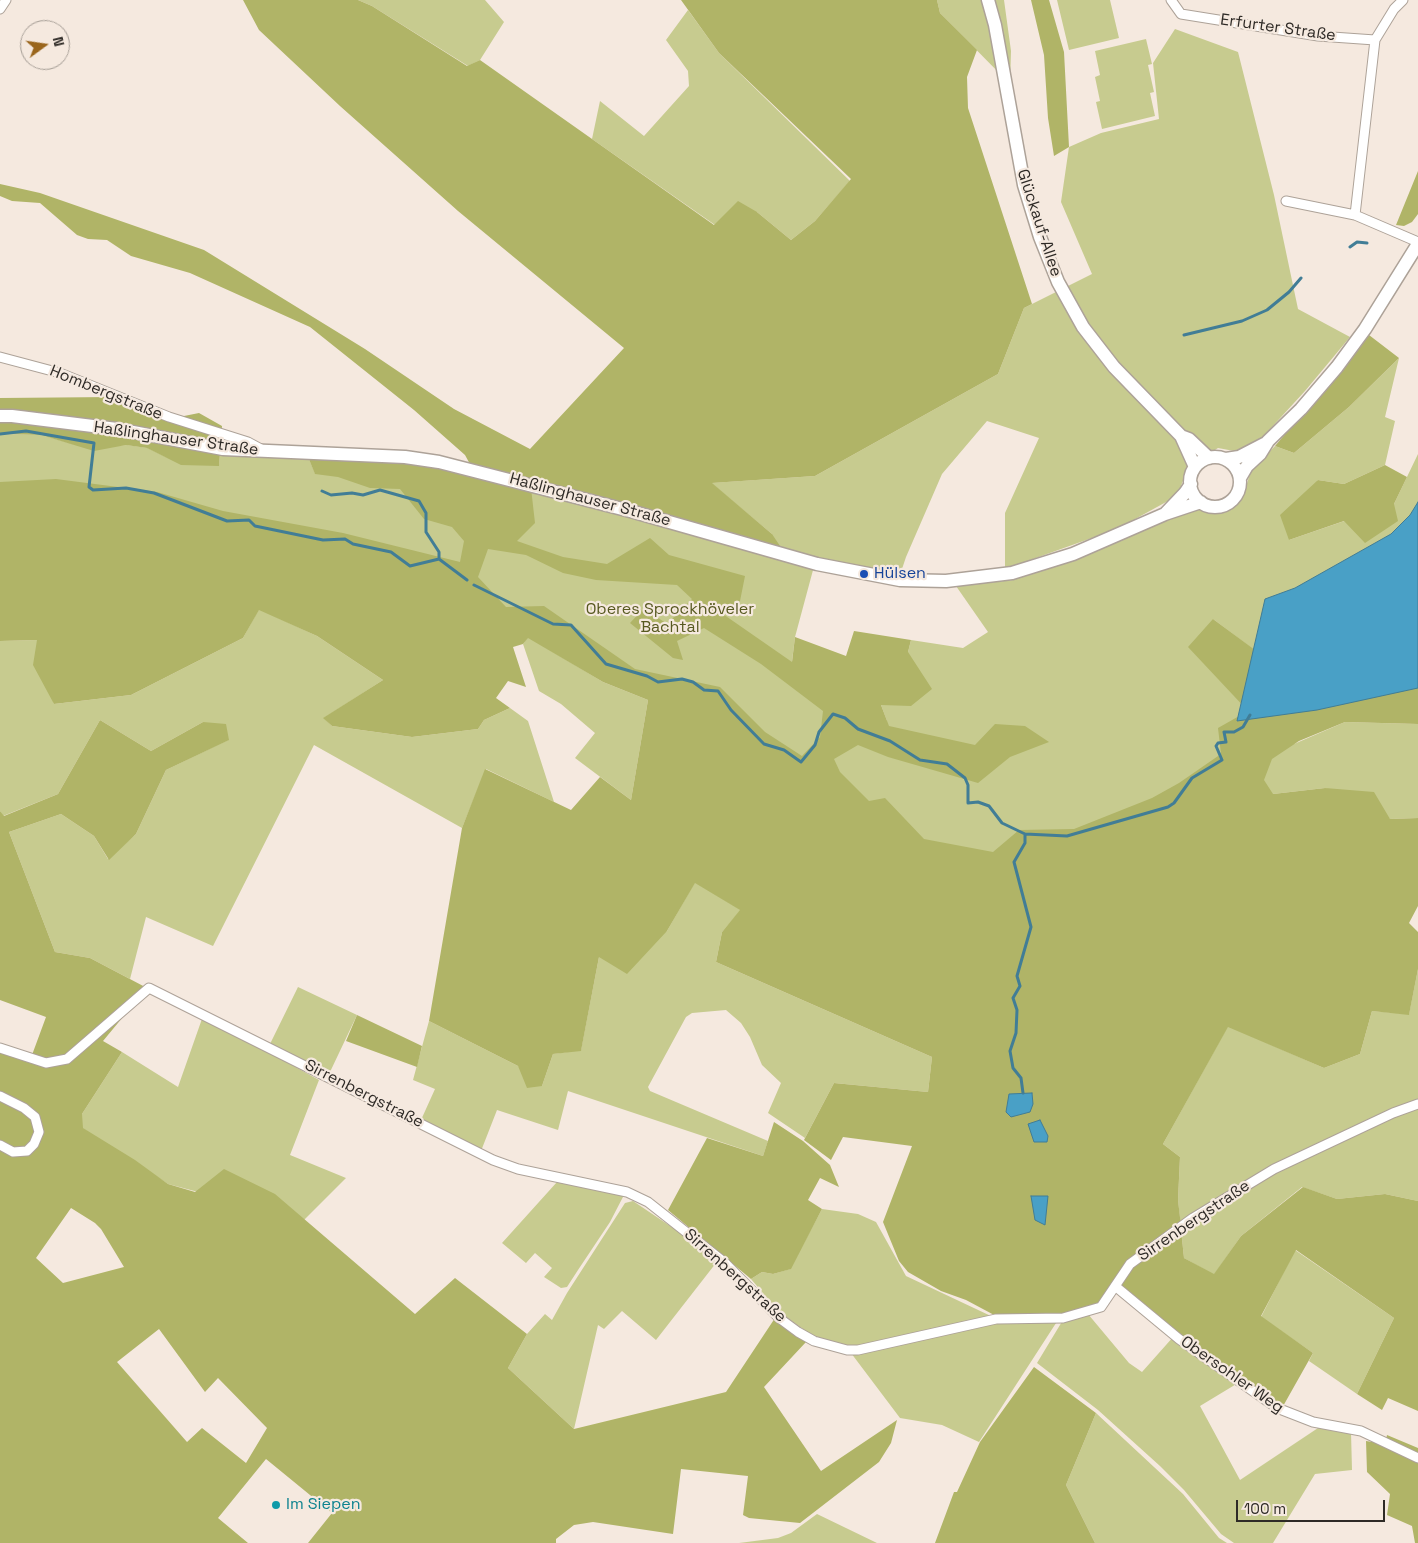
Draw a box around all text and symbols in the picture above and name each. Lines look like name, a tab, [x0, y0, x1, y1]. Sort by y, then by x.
street label: Erfurter Straße	[1219, 10, 1337, 46]
north arrow	[20, 20, 70, 70]
text: N	[49, 35, 68, 48]
street label: Glückauf-Allee	[1013, 167, 1065, 279]
street label: Hombergstraße	[47, 362, 165, 424]
street label: Haßlinghauser Straße	[92, 418, 260, 460]
street label: Haßlinghauser Straße	[507, 469, 673, 531]
place label: Hülsen	[874, 564, 926, 584]
marker: Hülsen	[858, 568, 870, 580]
park label: Oberes Sprockhöveler Bachtal	[586, 600, 754, 638]
street label: Sirrenbergstraße	[301, 1056, 427, 1132]
street label: Sirrenbergstraße	[1134, 1177, 1254, 1265]
street label: Sirrenbergstraße	[680, 1225, 790, 1327]
street label: Obersohler Weg	[1177, 1332, 1287, 1418]
scale bar	[1238, 1490, 1387, 1522]
place label: Im Siepen	[286, 1495, 361, 1515]
marker: Im Siepen	[270, 1499, 282, 1511]
text: 100 m	[1244, 1499, 1286, 1518]

